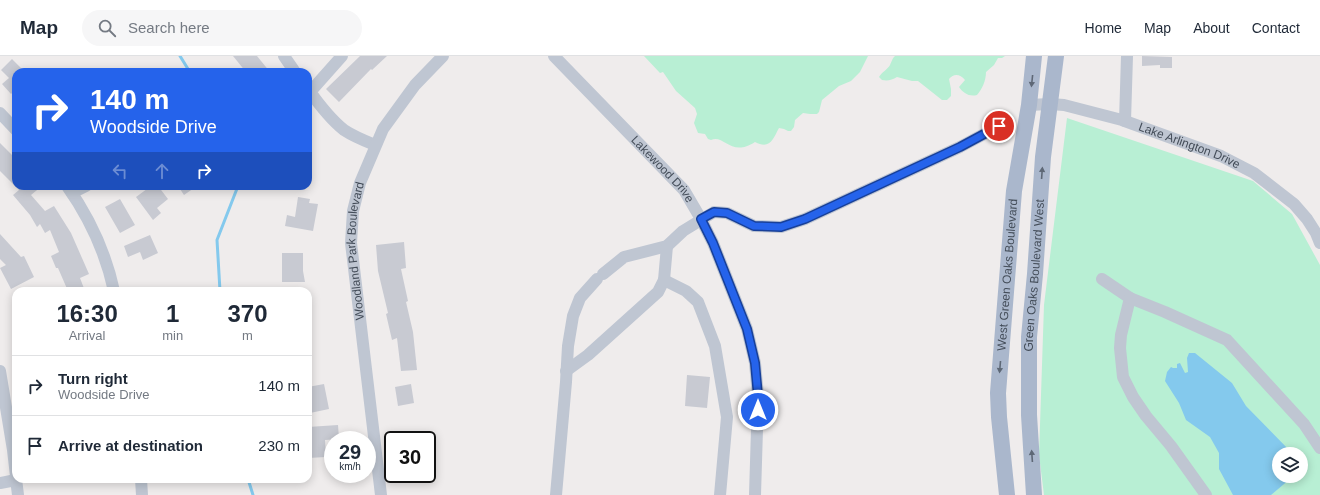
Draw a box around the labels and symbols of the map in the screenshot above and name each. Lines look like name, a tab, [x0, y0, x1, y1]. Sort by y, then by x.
one-way arrow	[1028, 75, 1035, 87]
pin	[982, 109, 1016, 143]
street label: Lake Arlington Drive	[1137, 120, 1243, 172]
street label: Lakewood Drive	[628, 133, 697, 205]
one-way arrow	[1038, 167, 1045, 179]
street label: Woodland Park Boulevard	[344, 180, 367, 321]
street label: West Green Oaks Boulevard	[994, 198, 1020, 351]
street label: Green Oaks Boulevard West	[1022, 198, 1047, 352]
one-way arrow	[997, 361, 1004, 373]
position arrow	[737, 389, 779, 431]
speed limit sign: 30	[384, 431, 436, 483]
one-way arrow	[1028, 450, 1035, 462]

